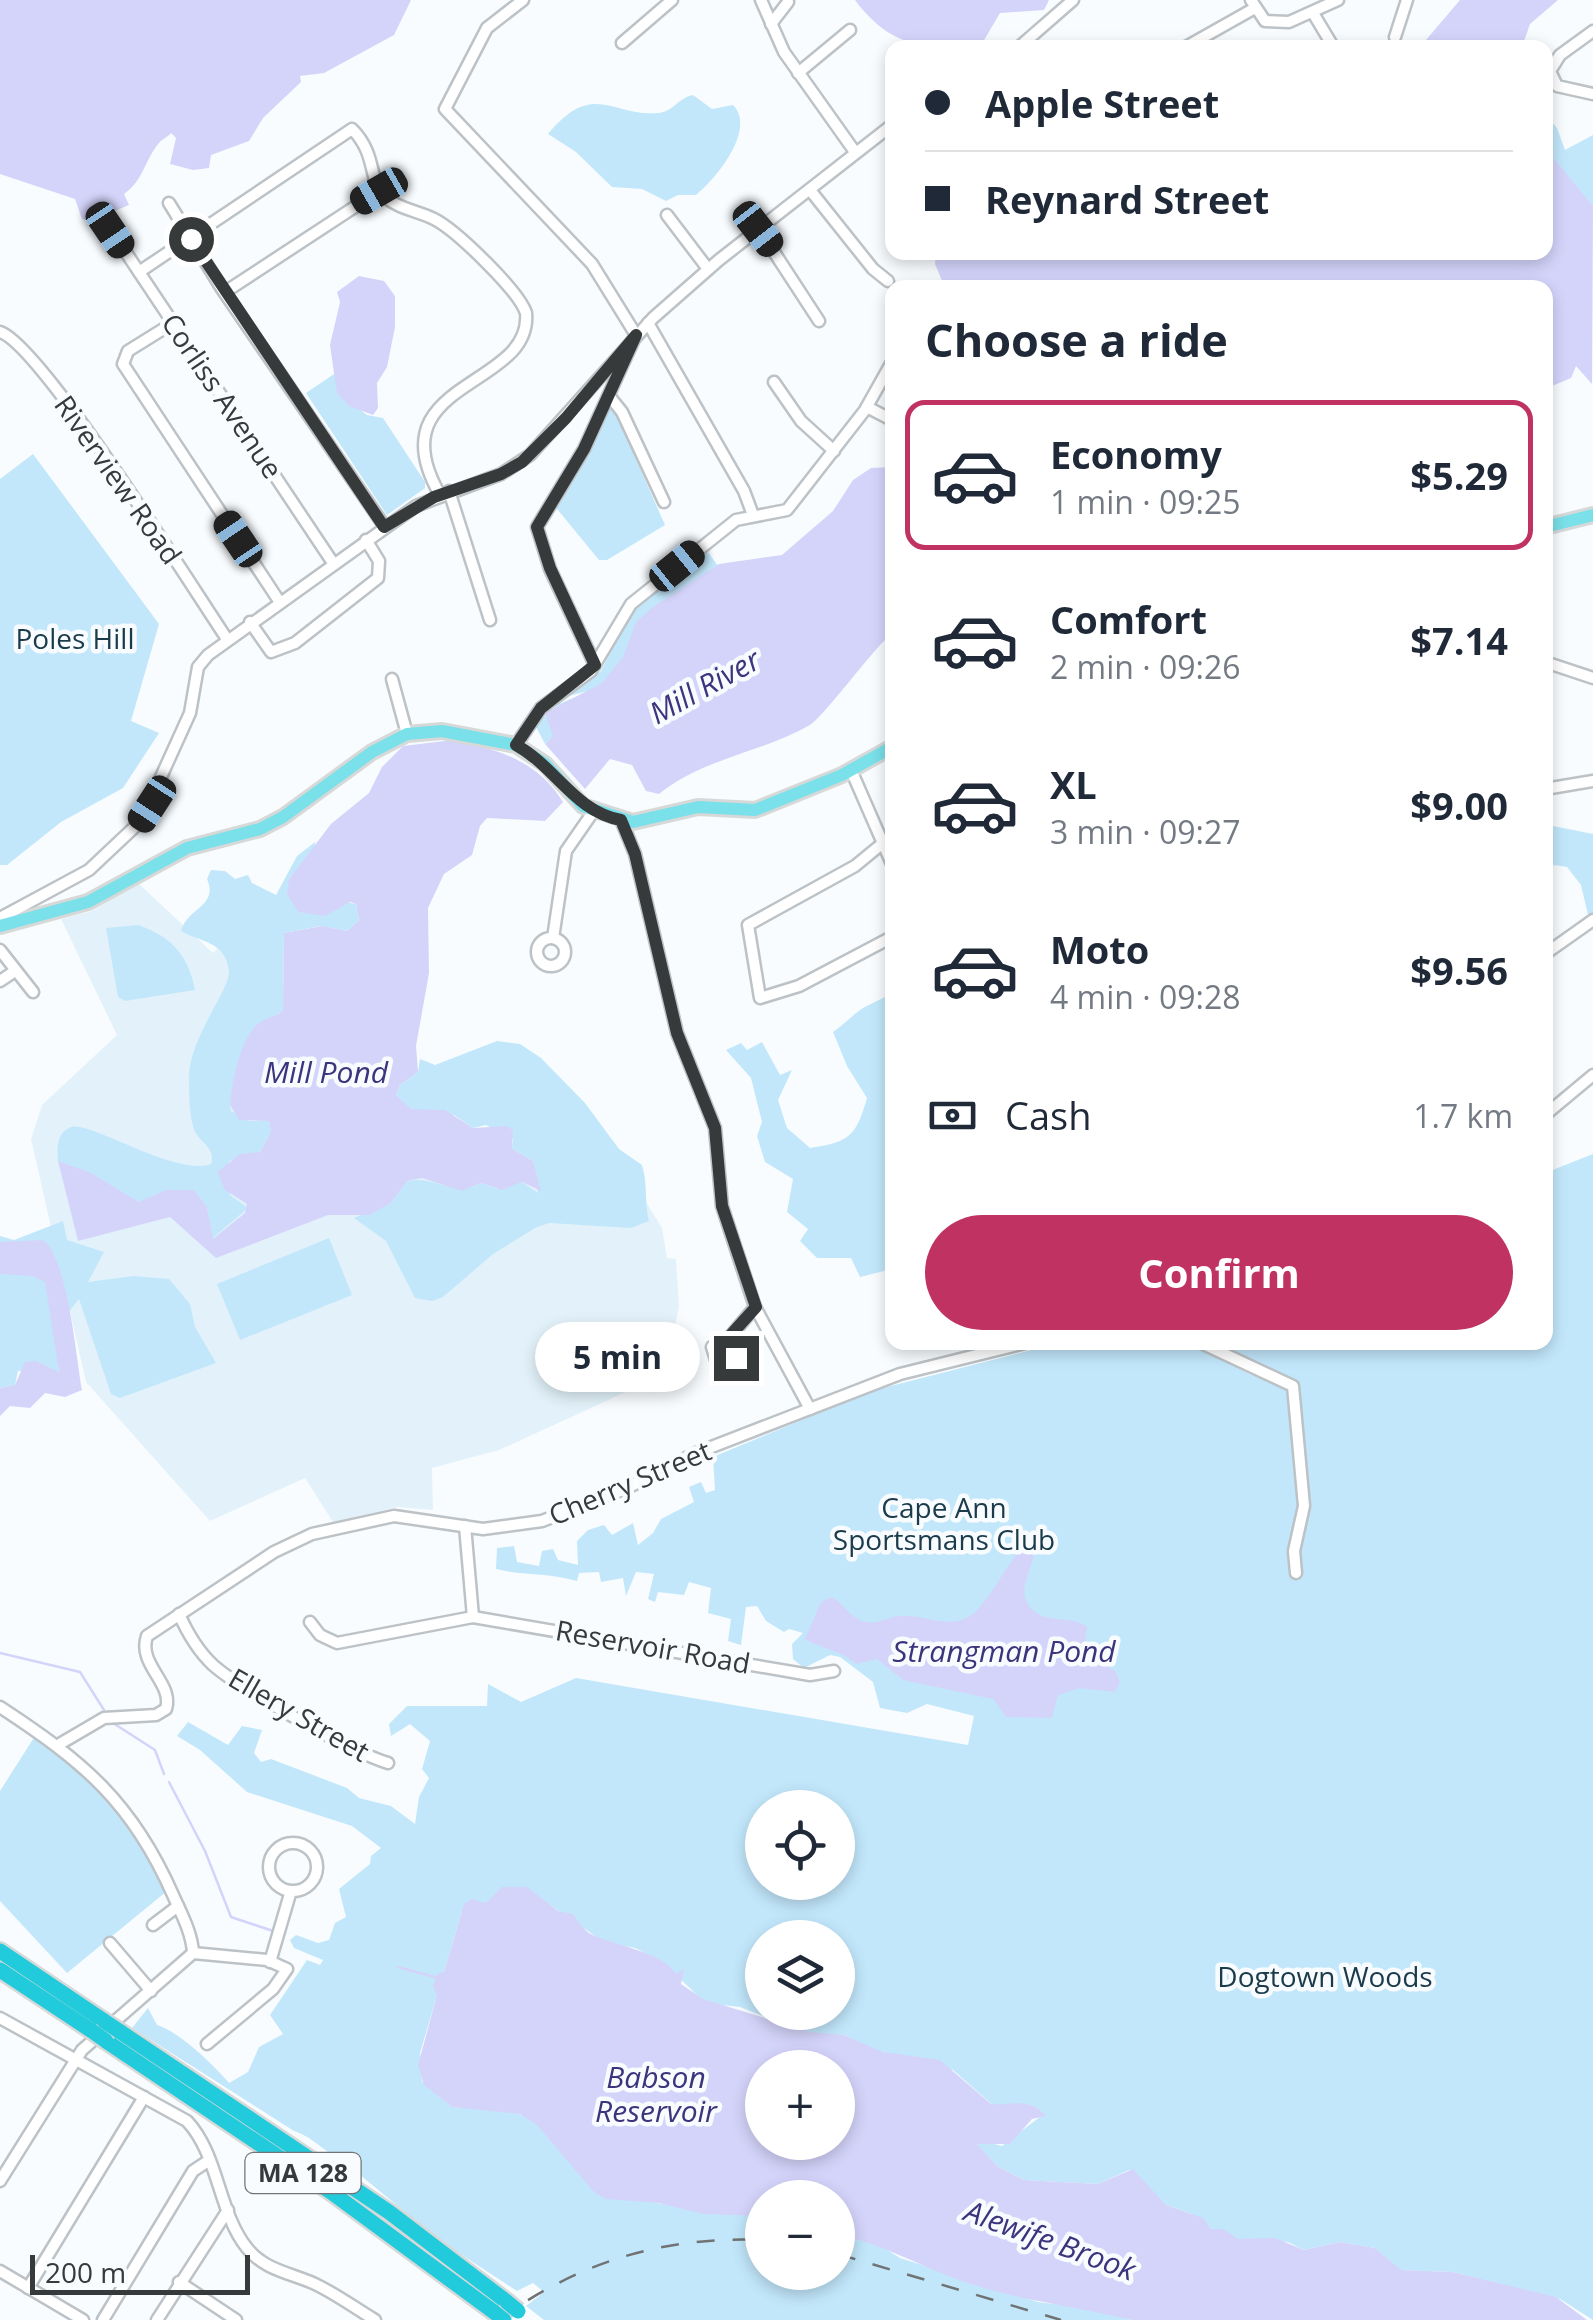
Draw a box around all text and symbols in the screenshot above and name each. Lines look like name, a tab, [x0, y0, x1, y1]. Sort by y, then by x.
text: Apple Street	[985, 77, 1219, 129]
car	[346, 163, 412, 219]
text: Reynard Street	[985, 173, 1269, 225]
car	[728, 196, 788, 262]
car	[81, 197, 139, 263]
route start	[169, 217, 214, 262]
street label: Corliss Avenue	[154, 305, 292, 485]
text: Choose a ride	[925, 309, 1228, 370]
street label: Riverview Road	[46, 387, 191, 571]
text: Economy	[1050, 428, 1222, 480]
icon: car	[930, 430, 1020, 520]
text: $5.29	[1410, 449, 1508, 501]
text: 1 min · 09:25	[1050, 480, 1241, 523]
car	[209, 506, 267, 572]
car	[644, 535, 710, 597]
text: Comfort	[1050, 593, 1207, 645]
icon: car	[930, 595, 1020, 685]
text: $7.14	[1410, 614, 1508, 666]
park label: Poles Hill	[16, 619, 134, 657]
water label: Mill River	[641, 638, 768, 733]
text: 2 min · 09:26	[1050, 645, 1241, 688]
text: XL	[1050, 758, 1097, 810]
icon: car	[930, 760, 1020, 850]
car	[123, 771, 181, 837]
text: $9.00	[1410, 779, 1508, 831]
text: 3 min · 09:27	[1050, 810, 1241, 853]
text: Moto	[1050, 923, 1149, 975]
icon: car	[930, 925, 1020, 1015]
text: $9.56	[1410, 944, 1508, 996]
text: 4 min · 09:28	[1050, 975, 1241, 1018]
water label: Mill Pond	[264, 1051, 389, 1092]
icon: cash	[925, 1088, 980, 1143]
text: Cash	[1005, 1089, 1091, 1141]
text: 1.7 km	[1413, 1094, 1513, 1137]
button: Confirm	[925, 1215, 1513, 1330]
callout: 5 min	[536, 1323, 701, 1393]
text: 5 min	[573, 1335, 662, 1378]
route end	[714, 1336, 759, 1381]
street label: Cherry Street	[543, 1431, 717, 1533]
park label: Cape Ann Sportsmans Club	[833, 1488, 1055, 1558]
street label: Reservoir Road	[553, 1610, 753, 1682]
water label: Strangman Pond	[892, 1630, 1116, 1671]
street label: Ellery Street	[222, 1659, 377, 1770]
map controls	[745, 1790, 855, 2290]
button: locate	[745, 1790, 855, 1900]
button: layers	[745, 1920, 855, 2030]
park label: Dogtown Woods	[1217, 1957, 1433, 1995]
button: +	[745, 2050, 855, 2160]
water label: Babson Reservoir	[595, 2056, 718, 2131]
road number: MA 128	[246, 2153, 360, 2193]
button: −	[745, 2180, 855, 2290]
water label: Alewife Brook	[958, 2189, 1143, 2290]
scale bar	[30, 2250, 250, 2294]
text: 200 m	[45, 2253, 126, 2291]

